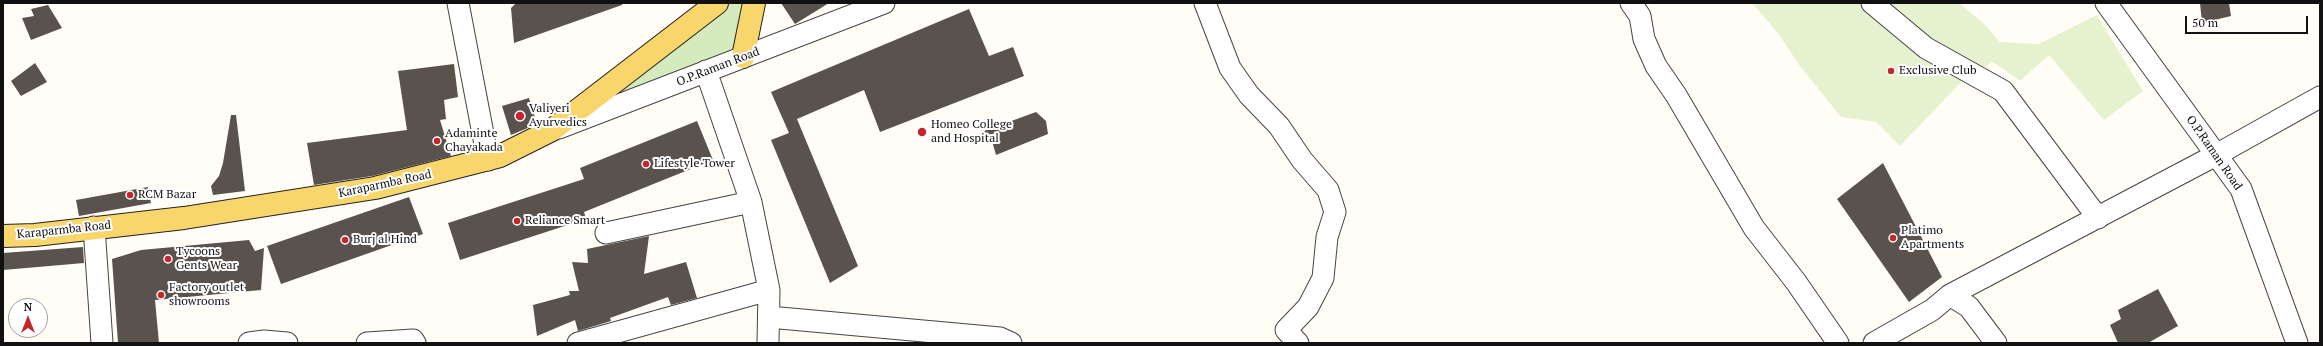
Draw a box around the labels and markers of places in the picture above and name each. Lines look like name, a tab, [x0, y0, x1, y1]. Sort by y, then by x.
place label: Exclusive Club	[1899, 64, 1977, 78]
marker: Exclusive Club	[1886, 66, 1896, 76]
place label: Valiyeri Ayurvedics	[529, 102, 587, 130]
marker: Valiyeri Ayurvedics	[514, 110, 526, 122]
place label: Homeo College and Hospital	[931, 118, 1012, 146]
marker: Homeo College and Hospital	[916, 126, 928, 138]
place label: Adaminte Chayakada	[445, 127, 503, 155]
marker: Adaminte Chayakada	[432, 136, 442, 146]
place label: Lifestyle Tower	[654, 157, 735, 171]
marker: Lifestyle Tower	[641, 159, 651, 169]
place label: RCM Bazar	[138, 188, 196, 202]
marker: RCM Bazar	[125, 190, 135, 200]
place label: Reliance Smart	[525, 214, 605, 228]
marker: Reliance Smart	[512, 216, 522, 226]
place label: Platimo Apartments	[1901, 224, 1964, 252]
place label: Burj al Hind	[353, 233, 417, 247]
marker: Platimo Apartments	[1888, 233, 1898, 243]
marker: Burj al Hind	[340, 235, 350, 245]
place label: Tycoons Gents Wear	[176, 245, 237, 273]
marker: Tycoons Gents Wear	[163, 254, 173, 264]
place label: Factory outlet showrooms	[169, 281, 244, 309]
marker: Factory outlet showrooms	[156, 290, 166, 300]

